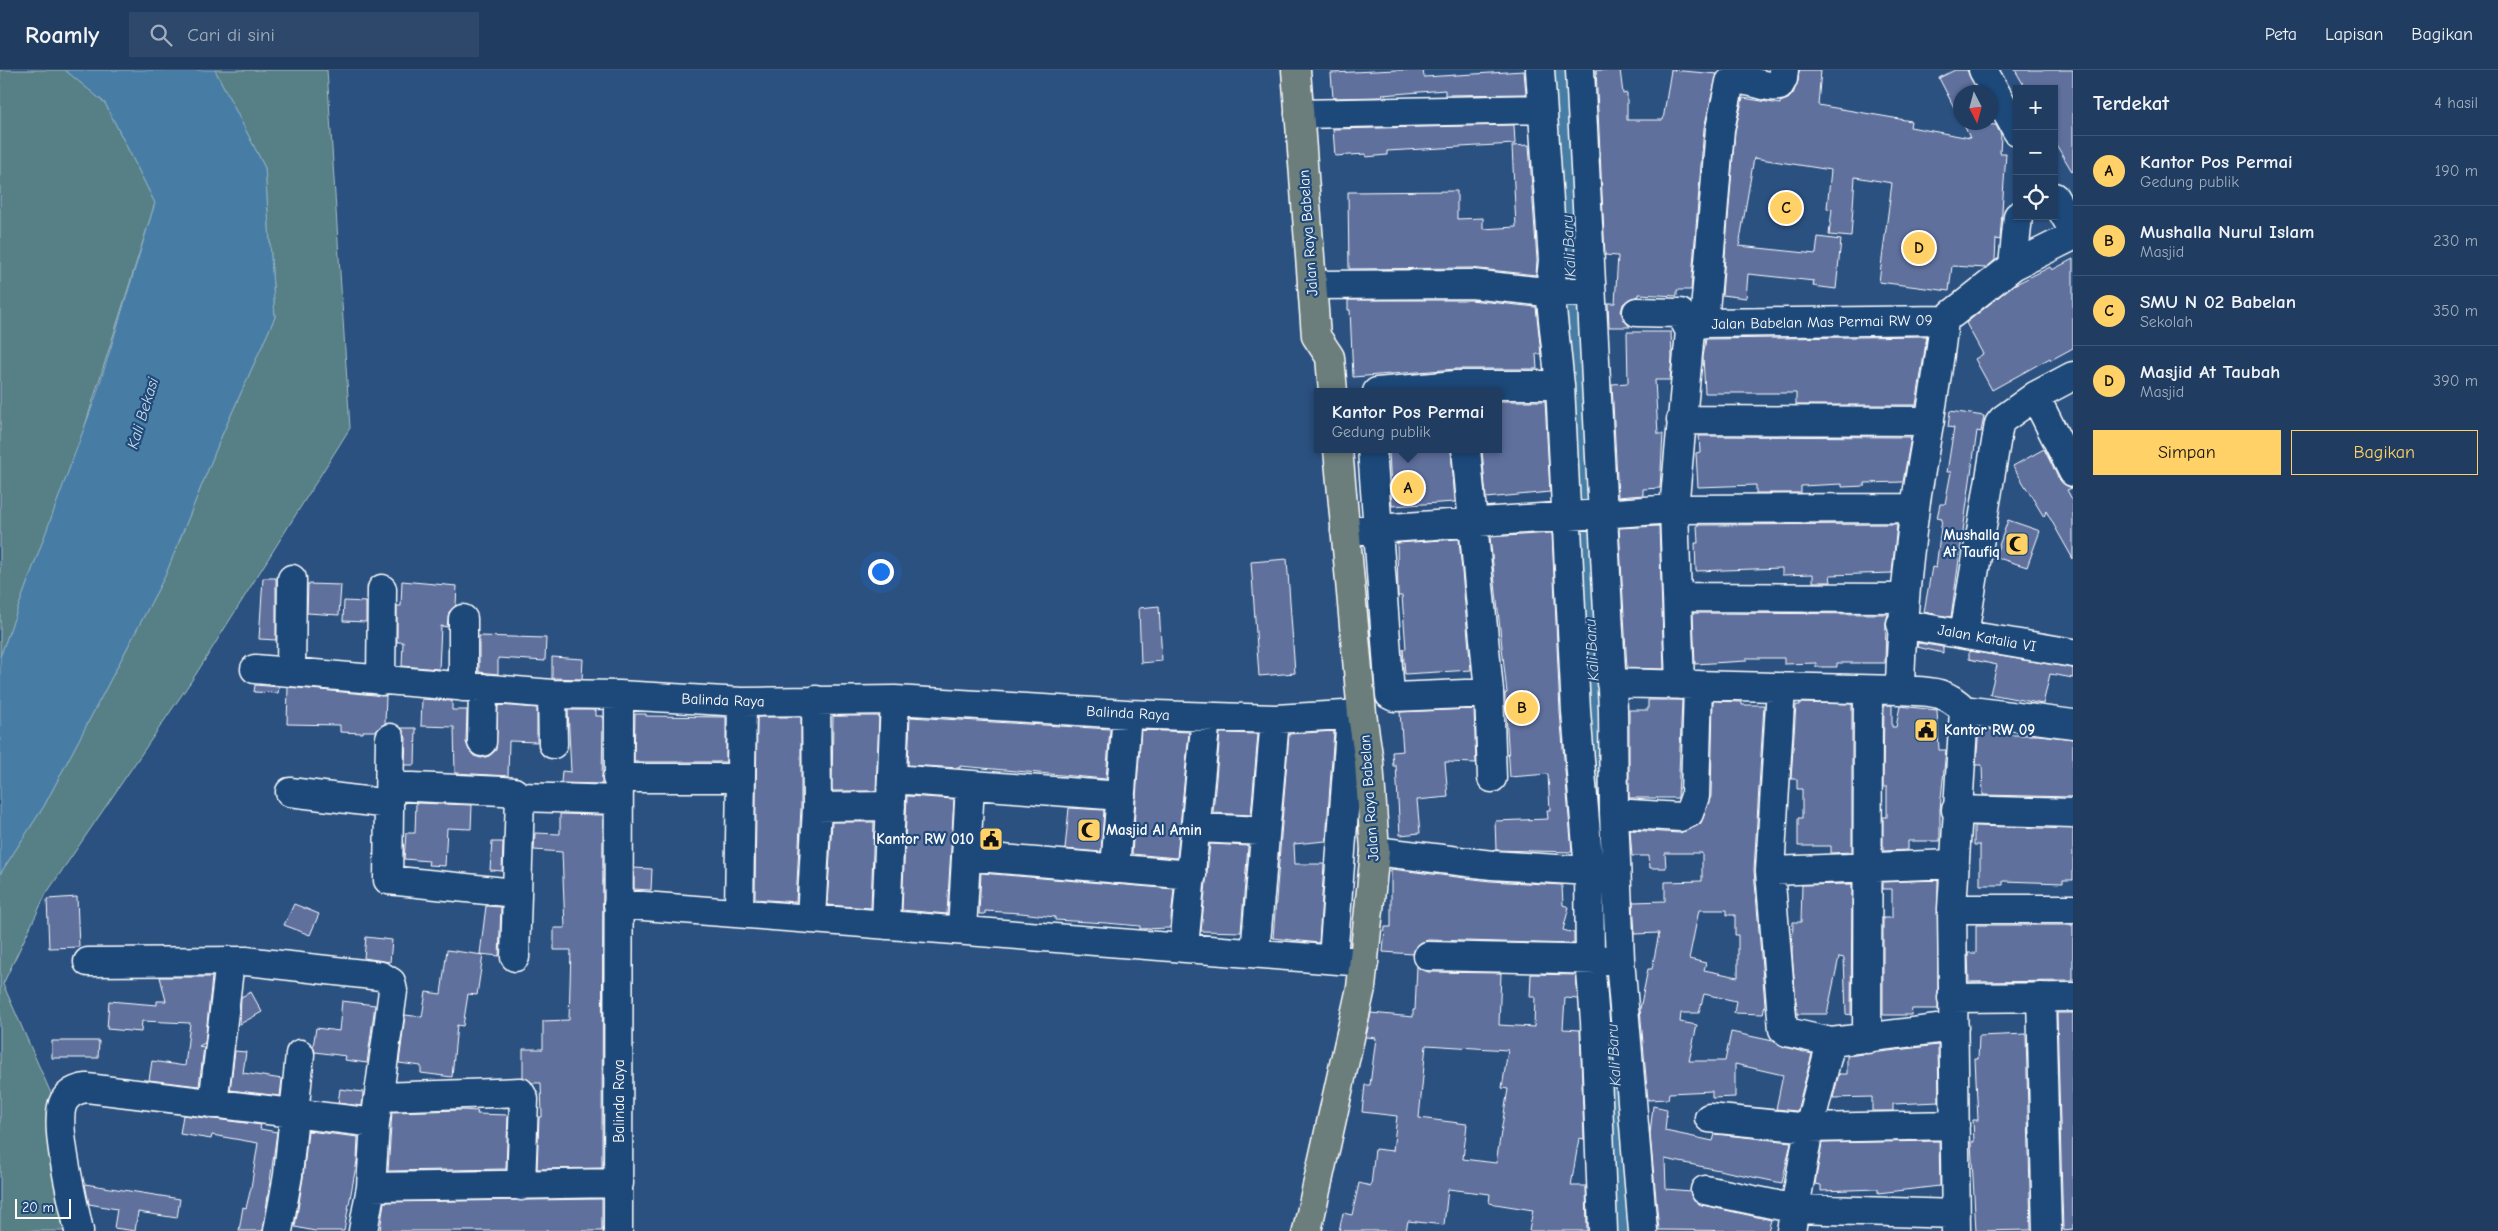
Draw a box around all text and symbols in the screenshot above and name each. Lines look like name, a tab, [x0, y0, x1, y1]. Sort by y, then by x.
search box	[129, 12, 479, 57]
text: Roamly	[25, 21, 99, 49]
icon: search	[147, 21, 175, 49]
text: Cari di sini	[187, 24, 275, 46]
text: Peta	[2265, 24, 2297, 45]
text: Lapisan	[2325, 24, 2383, 45]
text: Bagikan	[2411, 24, 2473, 45]
north arrow	[1953, 85, 1998, 130]
map controls	[2013, 85, 2058, 220]
button: +	[2013, 85, 2058, 130]
text: Terdekat	[2093, 91, 2169, 115]
text: 4 hasil	[2434, 94, 2478, 112]
button: −	[2013, 130, 2058, 175]
text: Kantor Pos Permai	[2140, 151, 2293, 173]
text: A	[2105, 162, 2113, 180]
text: 190 m	[2435, 162, 2478, 180]
street label: Jalan Raya Babelan	[1295, 169, 1321, 297]
text: Gedung publik	[2140, 173, 2239, 191]
button: locate	[2013, 175, 2058, 220]
pin: C	[1770, 189, 1802, 227]
water label: Kali Baru	[1558, 214, 1580, 278]
text: Mushalla Nurul Islam	[2140, 221, 2314, 243]
pin: D	[1903, 229, 1935, 267]
text: B	[2104, 232, 2114, 250]
text: 230 m	[2433, 232, 2478, 250]
text: Masjid	[2140, 243, 2184, 261]
text: SMU N 02 Babelan	[2140, 291, 2296, 313]
text: C	[2104, 302, 2114, 320]
text: 350 m	[2433, 302, 2478, 320]
street label: Jalan Babelan Mas Permai RW 09	[1711, 311, 1933, 333]
text: Sekolah	[2140, 313, 2193, 331]
text: Masjid At Taubah	[2140, 361, 2280, 383]
text: D	[2104, 372, 2114, 390]
text: 390 m	[2433, 372, 2478, 390]
water label: Kali Bekasi	[124, 375, 162, 451]
text: Masjid	[2140, 383, 2184, 401]
popup	[1314, 388, 1502, 453]
text: Kantor Pos Permai	[1332, 401, 1484, 423]
text: Gedung publik	[1332, 423, 1431, 441]
button: Simpan	[2093, 430, 2281, 475]
button: Bagikan	[2291, 430, 2478, 475]
pin: A	[1392, 469, 1424, 507]
place label: Mushalla At Taufiq	[1943, 526, 2000, 561]
mosque icon: Mushalla At Taufiq	[2004, 531, 2030, 557]
your location	[868, 559, 894, 585]
water label: Kali Baru	[1581, 618, 1603, 682]
street label: Jalan Katalia VI	[1936, 620, 2038, 656]
pin: B	[1506, 689, 1538, 727]
street label: Balinda Raya	[681, 690, 765, 710]
street label: Balinda Raya	[1086, 702, 1170, 724]
public building icon: Kantor RW 09	[1913, 717, 1939, 743]
place label: Kantor RW 09	[1944, 721, 2035, 739]
street label: Jalan Raya Babelan	[1356, 734, 1382, 862]
mosque icon: Masjid Al Amin	[1076, 817, 1102, 843]
place label: Masjid Al Amin	[1106, 821, 1202, 839]
public building icon: Kantor RW 010	[978, 826, 1004, 852]
place label: Kantor RW 010	[876, 830, 974, 848]
water label: Kali Baru	[1603, 1023, 1625, 1087]
street label: Balinda Raya	[610, 1059, 628, 1143]
scale bar	[15, 1196, 71, 1219]
text: 20 m	[22, 1199, 54, 1216]

